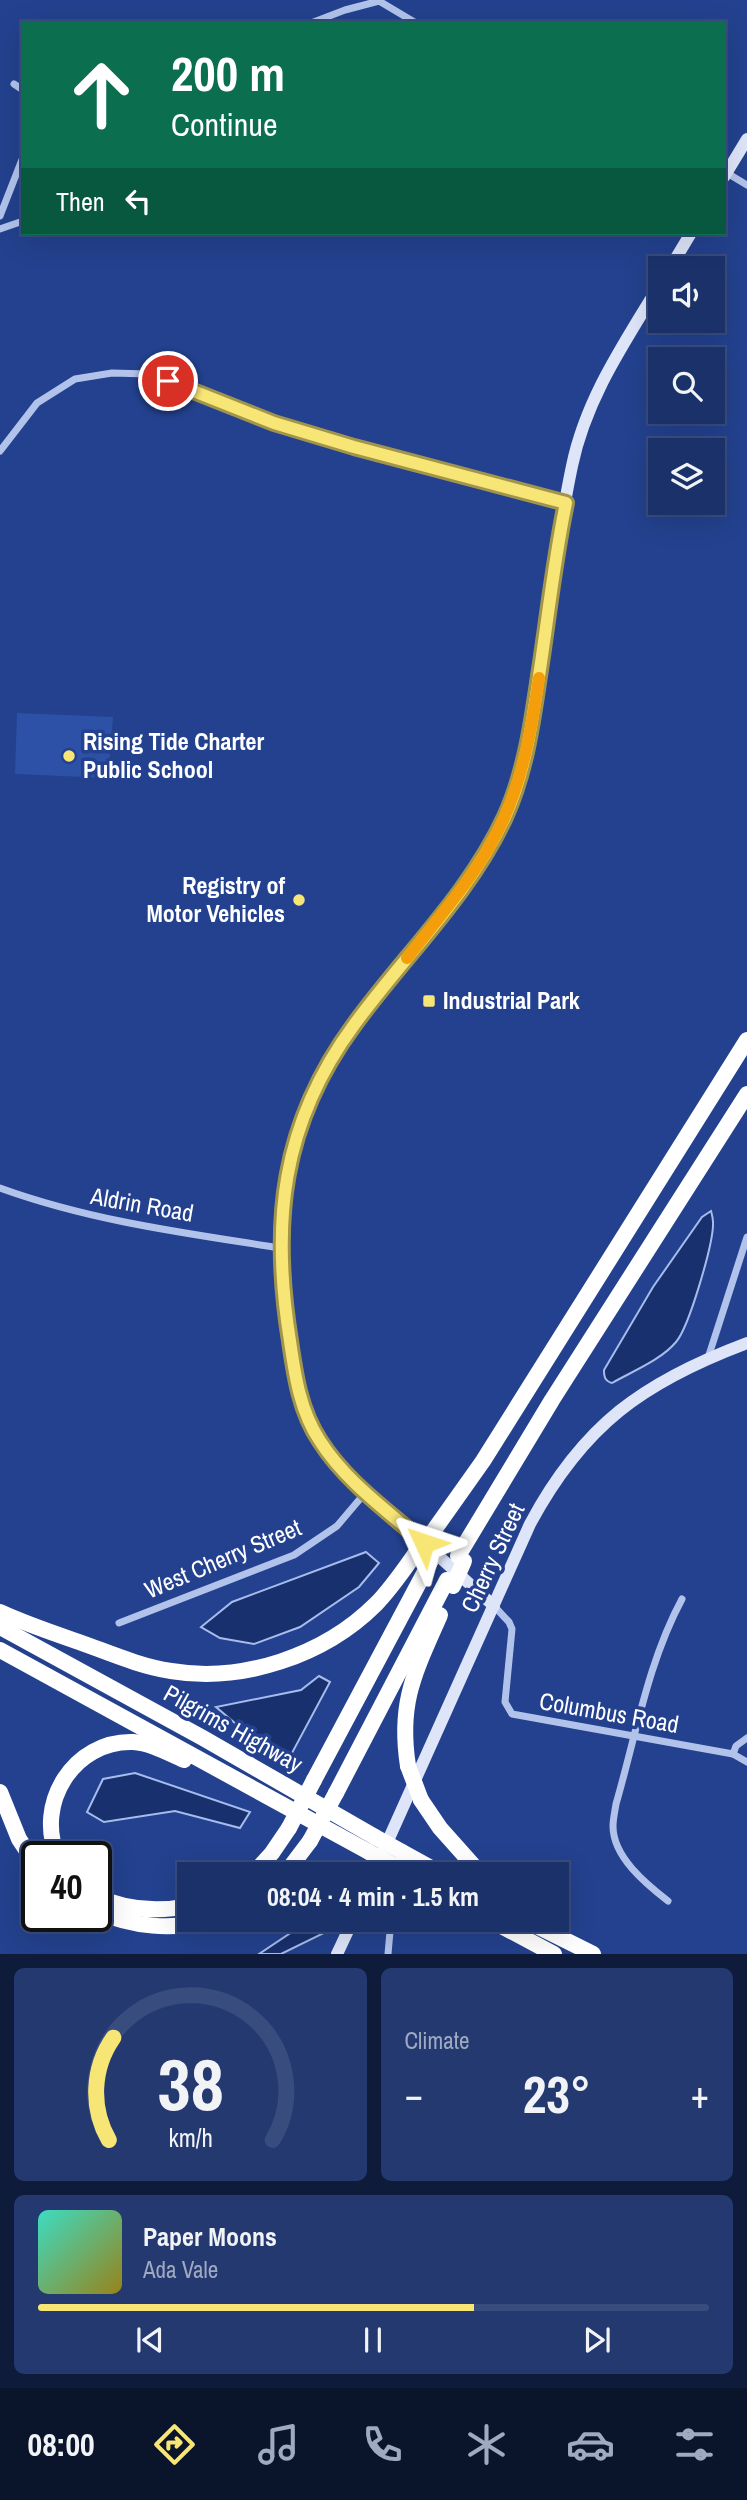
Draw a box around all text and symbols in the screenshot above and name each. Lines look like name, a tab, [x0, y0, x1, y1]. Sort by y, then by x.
text: 200 m	[171, 40, 285, 106]
icon: ahead	[56, 49, 147, 140]
text: Continue	[171, 103, 278, 146]
icon: left	[119, 182, 157, 220]
text: Then	[56, 184, 105, 219]
map controls	[648, 256, 725, 515]
button: sound	[648, 256, 725, 333]
button: search	[648, 347, 725, 424]
pin	[138, 351, 198, 411]
icon: arrive	[149, 362, 187, 400]
button: layers	[648, 438, 725, 515]
place label: Rising Tide Charter Public School	[83, 725, 265, 785]
marker: Rising Tide Charter Public School	[61, 748, 77, 764]
place label: Registry of Motor Vehicles	[146, 869, 285, 929]
marker: Registry of Motor Vehicles	[291, 892, 307, 908]
place label: Industrial Park	[443, 984, 580, 1016]
marker: Industrial Park	[421, 993, 437, 1009]
street label: Aldrin Road	[87, 1179, 196, 1229]
street label: Cherry Street	[453, 1497, 532, 1617]
position arrow	[387, 1506, 461, 1580]
street label: West Cherry Street	[139, 1511, 306, 1605]
street label: Pilgrims Highway	[158, 1677, 309, 1780]
street label: Columbus Road	[537, 1684, 681, 1740]
speed limit sign: 40	[21, 1841, 112, 1932]
text: 08:04 · 4 min · 1.5 km	[267, 1879, 479, 1914]
text: Climate	[405, 2025, 469, 2056]
text: 38	[157, 2036, 223, 2134]
text: 23°	[523, 2059, 591, 2129]
text: −	[405, 2069, 423, 2120]
text: +	[691, 2069, 709, 2120]
text: km/h	[168, 2121, 212, 2155]
text: Paper Moons	[143, 2219, 277, 2254]
text: Ada Vale	[143, 2254, 218, 2285]
icon: previous	[131, 2321, 169, 2359]
icon: pause	[354, 2321, 392, 2359]
icon: next	[578, 2321, 616, 2359]
icon: directions	[150, 2420, 199, 2469]
icon: music	[254, 2420, 303, 2469]
icon: phone	[358, 2420, 407, 2469]
icon: climate	[462, 2420, 511, 2469]
icon: car	[566, 2420, 615, 2469]
icon: filters	[670, 2420, 719, 2469]
text: 08:00	[28, 2423, 95, 2466]

